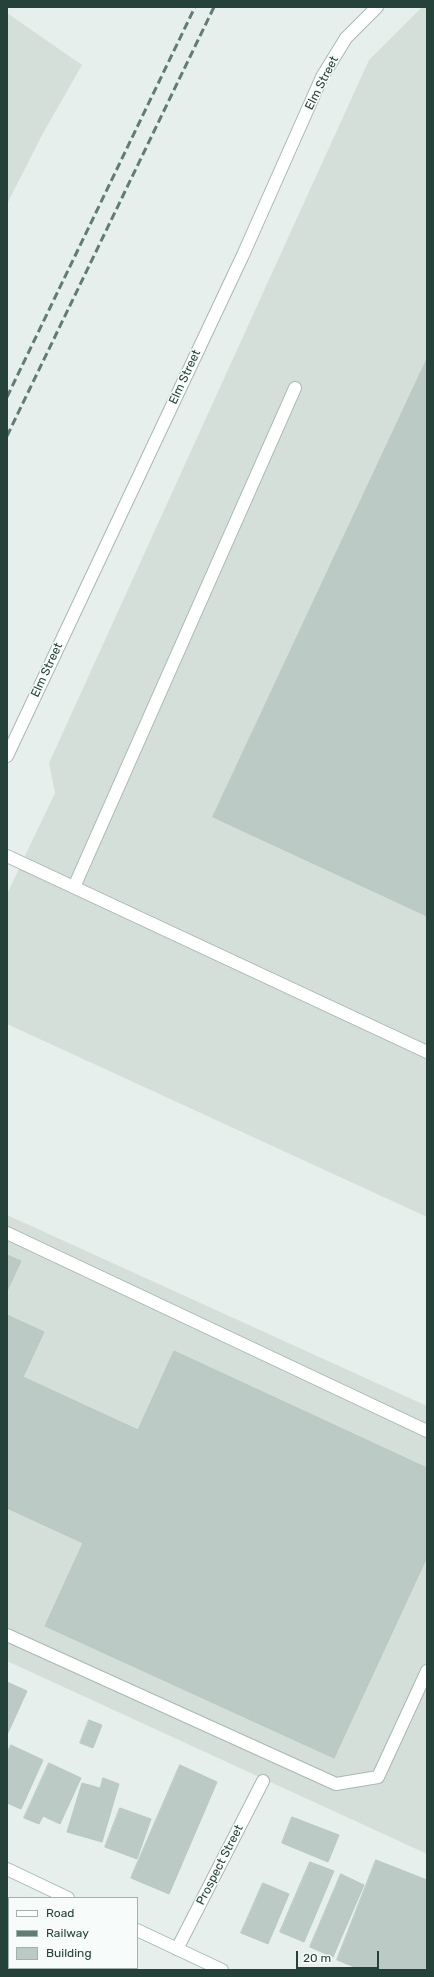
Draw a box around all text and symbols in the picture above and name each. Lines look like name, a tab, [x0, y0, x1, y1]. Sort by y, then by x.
street label: Elm Street	[302, 54, 342, 112]
street label: Elm Street	[166, 347, 204, 407]
street label: Elm Street	[28, 640, 66, 700]
street label: Prospect Street	[194, 1823, 246, 1907]
legend	[8, 1897, 138, 1969]
text: Road	[46, 1906, 74, 1920]
text: Railway	[46, 1926, 89, 1940]
scale bar	[298, 1943, 381, 1969]
text: Building	[46, 1946, 92, 1960]
text: 20 m	[303, 1951, 331, 1965]

